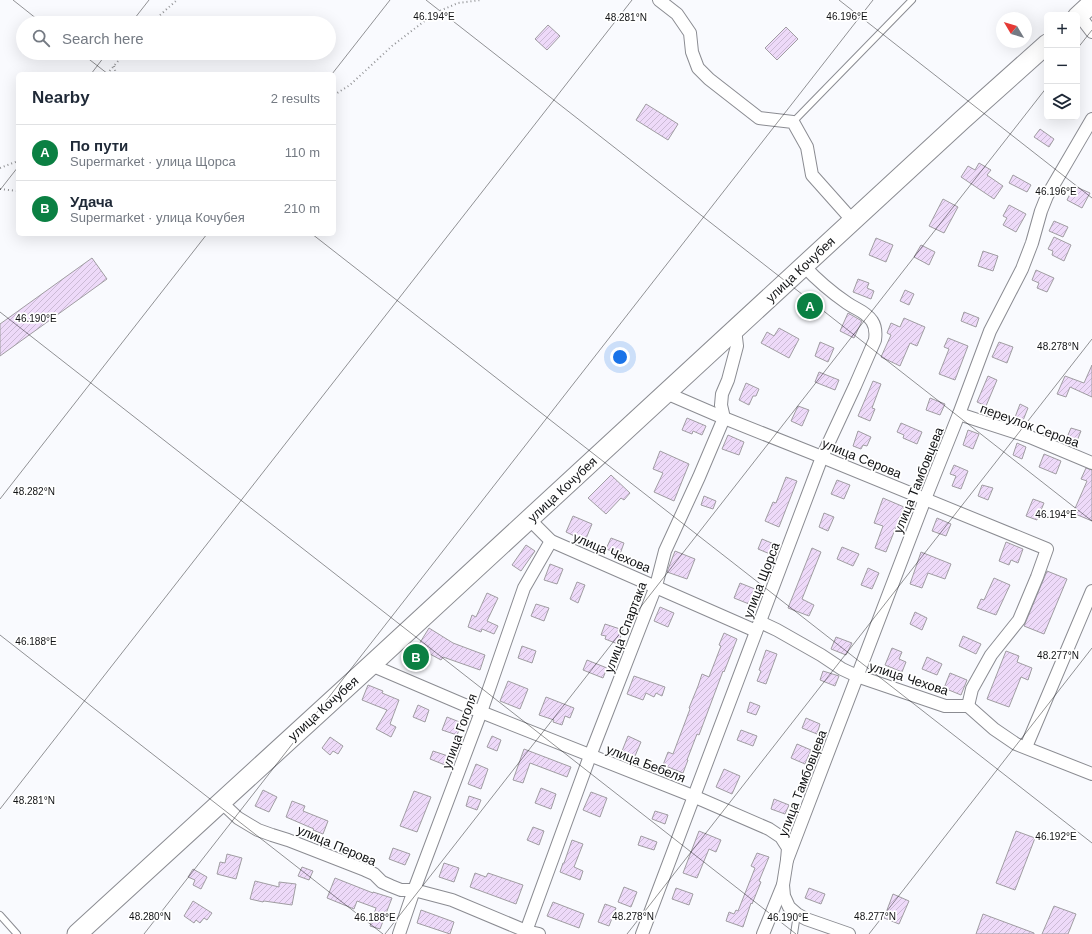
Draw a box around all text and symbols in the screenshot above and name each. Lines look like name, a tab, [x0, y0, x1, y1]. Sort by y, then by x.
text: 46.194°E	[413, 11, 455, 22]
text: 46.196°E	[826, 11, 868, 22]
text: 48.281°N	[605, 12, 647, 23]
north arrow	[996, 12, 1032, 48]
map controls	[1044, 12, 1080, 120]
button: +	[1044, 12, 1080, 48]
search box	[16, 16, 336, 60]
icon: search	[30, 27, 52, 49]
text: Search here	[62, 30, 144, 47]
button: −	[1044, 48, 1080, 84]
button: layers	[1044, 84, 1080, 120]
text: Nearby	[32, 88, 90, 107]
text: 2 results	[271, 91, 320, 106]
text: По пути	[70, 137, 128, 154]
text: A	[40, 145, 50, 160]
text: 110 m	[285, 145, 320, 160]
text: Supermarket · улица Щорса	[70, 154, 236, 169]
text: 46.196°E	[1035, 186, 1077, 197]
text: Удача	[70, 193, 113, 210]
text: B	[40, 201, 50, 216]
text: 210 m	[284, 201, 320, 216]
text: Supermarket · улица Кочубея	[70, 210, 245, 225]
street label: улица Кочубея	[763, 234, 838, 305]
pin: A	[797, 291, 823, 321]
text: 46.190°E	[15, 313, 57, 324]
text: 48.278°N	[1037, 341, 1079, 352]
your location	[610, 347, 630, 367]
street label: переулок Серова	[978, 401, 1082, 451]
street label: улица Тамбовцева	[890, 424, 947, 535]
street label: улица Серова	[820, 436, 904, 482]
street label: улица Кочубея	[525, 454, 600, 525]
text: 48.282°N	[13, 486, 55, 497]
text: 46.194°E	[1035, 509, 1077, 520]
street label: улица Чехова	[571, 529, 653, 576]
street label: улица Щорса	[740, 540, 783, 620]
street label: улица Спартака	[601, 579, 650, 675]
text: 46.188°E	[15, 636, 57, 647]
pin: B	[403, 642, 429, 672]
text: 48.277°N	[1037, 650, 1079, 661]
street label: улица Чехова	[867, 659, 951, 699]
street label: улица Кочубея	[285, 673, 361, 744]
street label: улица Гоголя	[439, 692, 480, 771]
street label: улица Тамбовцева	[775, 727, 830, 839]
street label: улица Бебеля	[604, 741, 688, 785]
text: 48.281°N	[13, 795, 55, 806]
street label: улица Перова	[295, 822, 379, 869]
text: 46.192°E	[1035, 831, 1077, 842]
text: 48.280°N	[129, 911, 171, 922]
text: 48.278°N	[612, 911, 654, 922]
text: 48.277°N	[854, 911, 896, 922]
text: 46.188°E	[354, 912, 396, 923]
text: 46.190°E	[767, 912, 809, 923]

